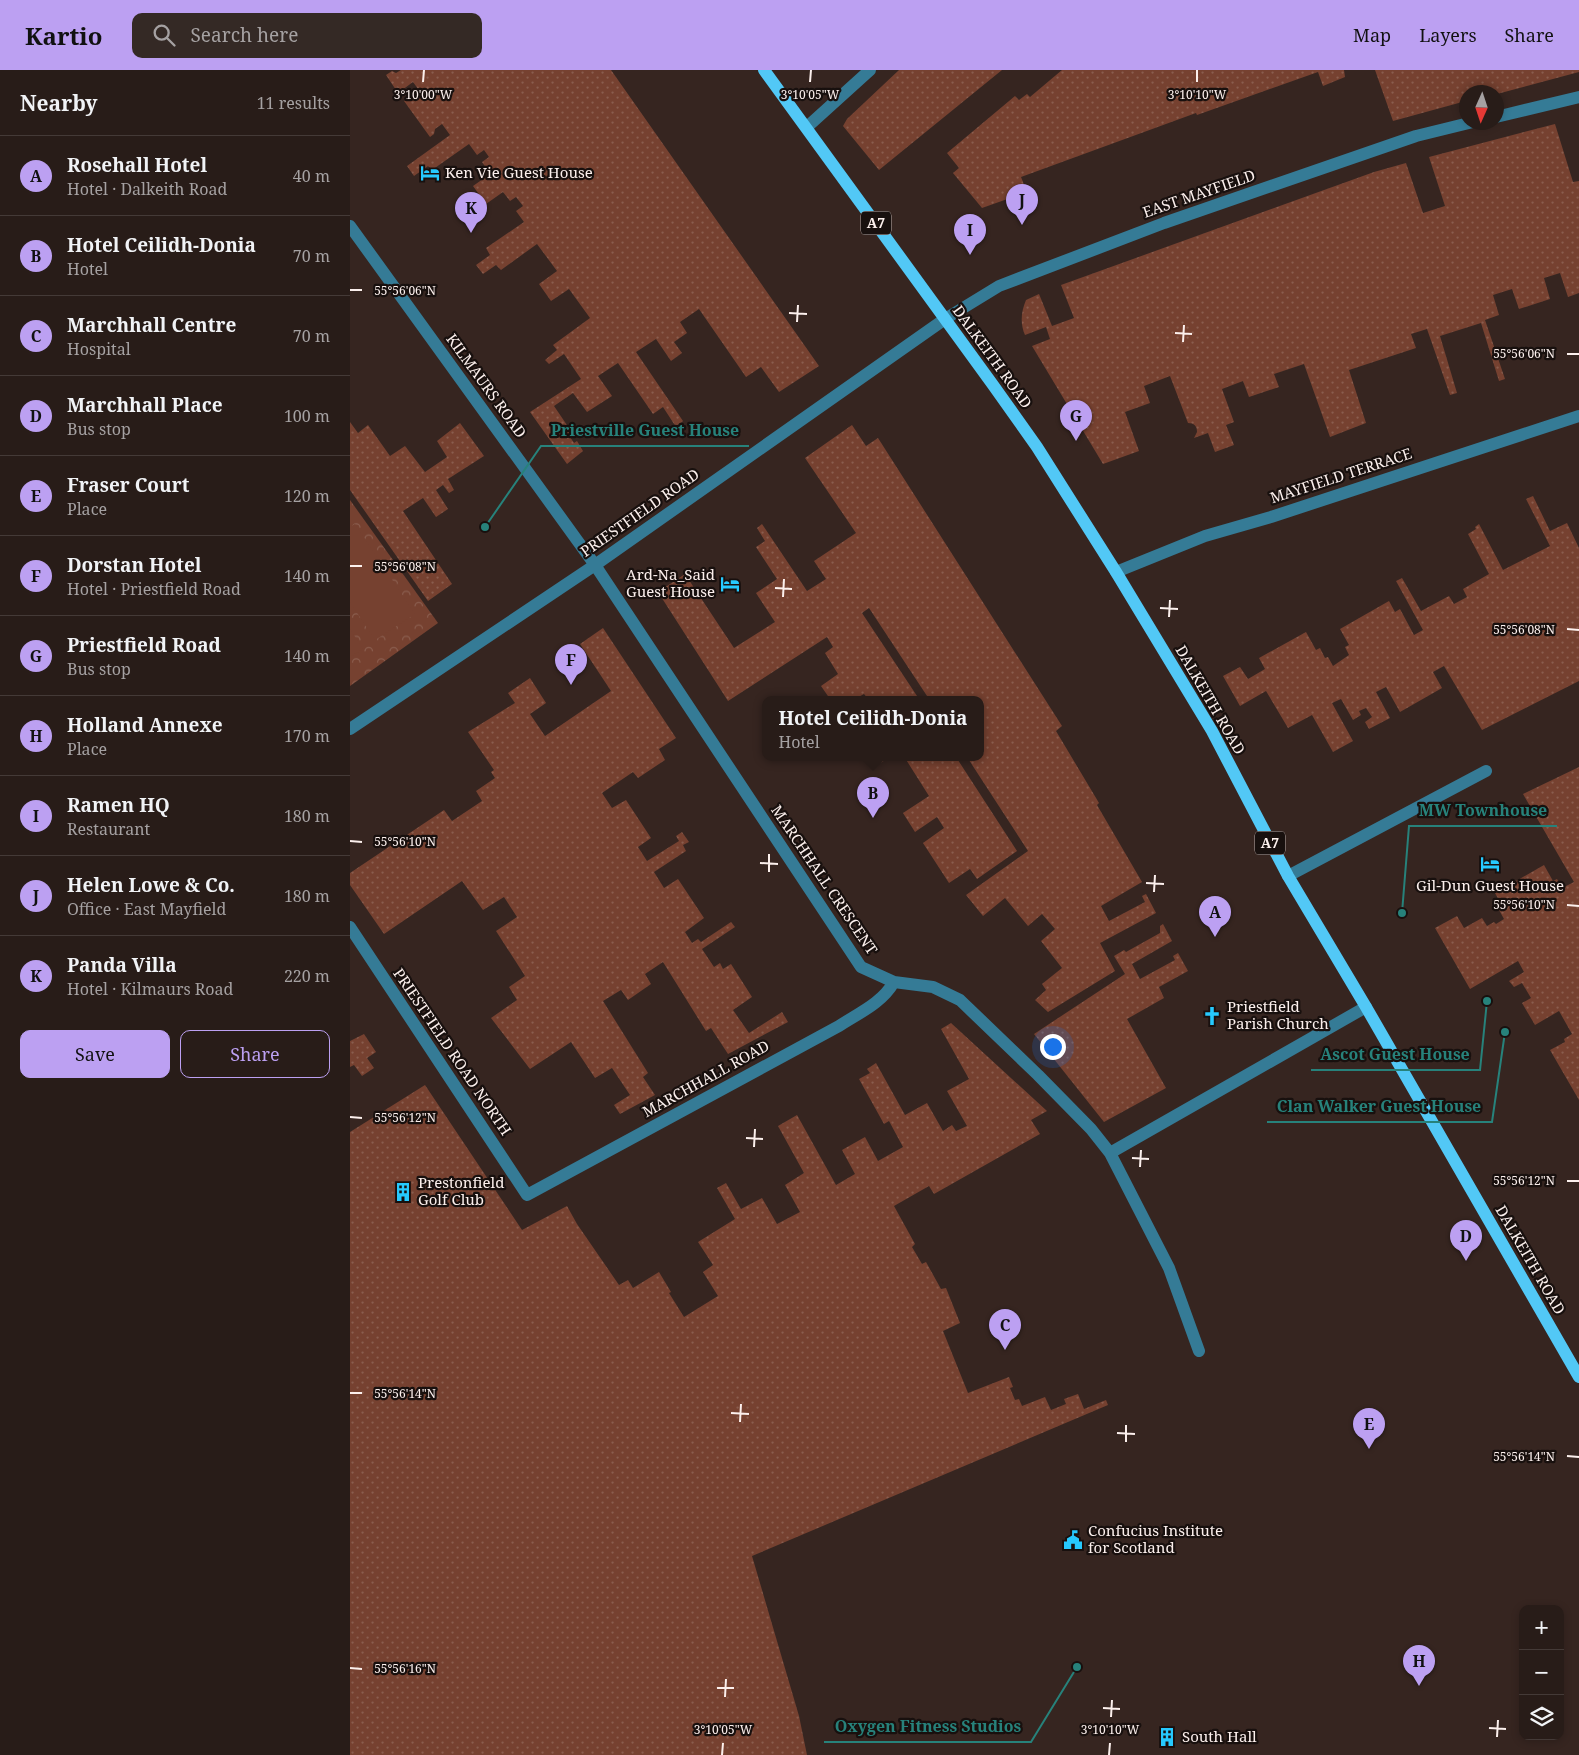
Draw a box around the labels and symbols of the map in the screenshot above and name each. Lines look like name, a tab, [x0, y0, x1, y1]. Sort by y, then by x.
north arrow	[1459, 85, 1504, 130]
text: 3°10'00"W	[394, 86, 453, 103]
text: 3°10'05"W	[781, 86, 840, 103]
text: 3°10'10"W	[1168, 86, 1227, 103]
hotel icon: Ken Vie Guest House	[419, 162, 441, 184]
place label: Ken Vie Guest House	[445, 162, 593, 182]
street label: EAST MAYFIELD	[1140, 164, 1258, 222]
pin: J	[1006, 184, 1038, 225]
pin: K	[455, 192, 487, 233]
road number: A7	[861, 212, 891, 234]
pin: I	[954, 214, 986, 255]
text: 55°56'06"N	[374, 282, 436, 299]
street label: DALKEITH ROAD	[949, 301, 1037, 412]
street label: KILMAURS ROAD	[442, 329, 531, 442]
text: 55°56'06"N	[1493, 345, 1555, 362]
pin: G	[1060, 400, 1092, 441]
callout: Priestville Guest House	[541, 415, 749, 446]
text: Priestville Guest House	[551, 419, 739, 441]
street label: MAYFIELD TERRACE	[1267, 443, 1414, 507]
street label: PRIESTFIELD ROAD	[576, 464, 703, 561]
text: 55°56'08"N	[374, 558, 436, 575]
place label: Ard-Na_Said Guest House	[626, 564, 715, 601]
hotel icon: Ard-Na_Said Guest House	[719, 573, 741, 595]
text: 55°56'08"N	[1493, 621, 1555, 638]
street label: DALKEITH ROAD	[1172, 641, 1250, 758]
pin: F	[555, 644, 587, 685]
pin: B	[857, 777, 889, 818]
callout: MW Townhouse	[1409, 795, 1557, 826]
text: MW Townhouse	[1419, 799, 1547, 821]
street label: MARCHHALL CRESCENT	[767, 801, 882, 958]
road number: A7	[1255, 831, 1285, 854]
text: 55°56'10"N	[374, 833, 436, 850]
hotel icon: Gil-Dun Guest House	[1479, 853, 1501, 875]
place label: Gil-Dun Guest House	[1416, 875, 1564, 895]
pin: A	[1199, 896, 1231, 937]
text: 55°56'10"N	[1493, 896, 1555, 913]
street label: PRIESTFIELD ROAD NORTH	[389, 964, 516, 1139]
place label: Priestfield Parish Church	[1227, 996, 1329, 1033]
church icon: Priestfield Parish Church	[1201, 1005, 1223, 1027]
your location	[1040, 1034, 1066, 1060]
street label: MARCHHALL ROAD	[638, 1035, 773, 1121]
callout: Ascot Guest House	[1311, 1039, 1480, 1070]
text: Ascot Guest House	[1320, 1043, 1470, 1065]
callout: Clan Walker Guest House	[1267, 1091, 1492, 1122]
text: Clan Walker Guest House	[1277, 1095, 1481, 1117]
text: 55°56'12"N	[374, 1109, 436, 1126]
place label: Prestonfield Golf Club	[418, 1172, 504, 1209]
text: 55°56'12"N	[1493, 1172, 1555, 1189]
building icon: Prestonfield Golf Club	[392, 1181, 414, 1203]
street label: DALKEITH ROAD	[1492, 1201, 1570, 1318]
pin: D	[1450, 1220, 1482, 1261]
pin: C	[989, 1309, 1021, 1350]
text: 55°56'14"N	[374, 1385, 436, 1402]
pin: E	[1353, 1408, 1385, 1449]
text: 55°56'14"N	[1493, 1448, 1555, 1465]
place label: Confucius Institute for Scotland	[1088, 1520, 1223, 1557]
public building icon: Confucius Institute for Scotland	[1062, 1529, 1084, 1551]
pin: H	[1403, 1645, 1435, 1686]
text: 55°56'16"N	[374, 1660, 436, 1677]
callout: Oxygen Fitness Studios	[824, 1711, 1031, 1742]
text: Oxygen Fitness Studios	[835, 1715, 1022, 1737]
text: 3°10'05"W	[694, 1721, 753, 1738]
text: 3°10'10"W	[1081, 1721, 1140, 1738]
building icon: South Hall	[1156, 1726, 1178, 1748]
place label: South Hall	[1182, 1726, 1257, 1746]

